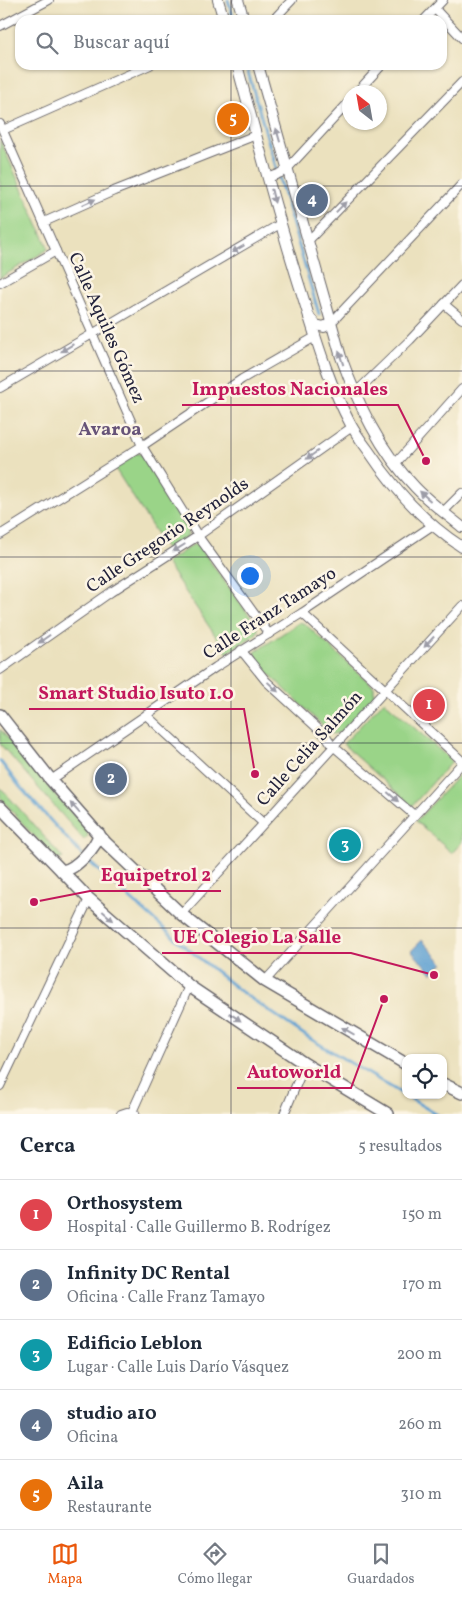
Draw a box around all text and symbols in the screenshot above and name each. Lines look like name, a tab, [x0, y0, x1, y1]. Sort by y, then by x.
search box	[15, 15, 447, 70]
icon: search	[33, 29, 61, 57]
text: Buscar aquí	[73, 30, 170, 56]
north arrow	[342, 85, 387, 130]
pin: 5	[217, 100, 249, 138]
one-way arrow	[273, 127, 281, 142]
pin: 4	[296, 181, 328, 219]
one-way arrow	[269, 189, 277, 204]
one-way arrow	[82, 198, 96, 206]
one-way arrow	[335, 201, 347, 213]
one-way arrow	[230, 245, 245, 253]
street label: Calle Aquiles Gómez	[61, 249, 151, 407]
one-way arrow	[60, 344, 73, 353]
one-way arrow	[337, 351, 345, 366]
callout: Impuestos Nacionales	[182, 371, 398, 405]
text: Impuestos Nacionales	[192, 377, 388, 403]
district label: Avaroa	[78, 417, 142, 443]
one-way arrow	[305, 450, 319, 460]
street label: Calle Gregorio Reynolds	[82, 472, 254, 600]
one-way arrow	[419, 490, 431, 502]
one-way arrow	[173, 544, 186, 553]
street label: Calle Franz Tamayo	[198, 561, 342, 667]
your location	[237, 563, 263, 589]
one-way arrow	[37, 634, 51, 644]
one-way arrow	[423, 635, 435, 647]
callout: Smart Studio Isuto 1.0	[29, 675, 244, 709]
text: Smart Studio Isuto 1.0	[38, 681, 234, 707]
one-way arrow	[267, 681, 279, 693]
street label: Calle Celia Salmón	[251, 686, 369, 812]
pin: 1	[413, 686, 445, 724]
pin: 2	[95, 760, 127, 798]
one-way arrow	[386, 791, 398, 803]
one-way arrow	[69, 802, 81, 814]
pin: 3	[329, 826, 361, 864]
callout: Equipetrol 2	[90, 857, 221, 891]
text: Equipetrol 2	[101, 863, 211, 889]
one-way arrow	[102, 910, 114, 922]
callout: UE Colegio La Salle	[162, 919, 351, 953]
text: UE Colegio La Salle	[173, 925, 342, 951]
one-way arrow	[228, 1012, 242, 1022]
one-way arrow	[342, 1026, 355, 1035]
callout: Autoworld	[237, 1054, 351, 1088]
map controls	[402, 1054, 447, 1099]
button: locate	[402, 1054, 447, 1099]
text: Autoworld	[247, 1060, 342, 1086]
text: Cerca	[20, 1132, 75, 1161]
text: 5 resultados	[358, 1136, 442, 1158]
text: Orthosystem	[67, 1191, 183, 1217]
text: 1	[33, 1204, 39, 1226]
text: 150 m	[401, 1204, 442, 1226]
text: Hospital · Calle Guillermo B. Rodrígez	[67, 1217, 331, 1239]
text: Infinity DC Rental	[67, 1261, 230, 1287]
text: 2	[32, 1274, 40, 1296]
text: 170 m	[402, 1274, 442, 1296]
text: Oficina · Calle Franz Tamayo	[67, 1287, 265, 1309]
text: Edificio Leblon	[67, 1331, 203, 1357]
text: 3	[32, 1344, 40, 1366]
text: 200 m	[397, 1344, 442, 1366]
text: Lugar · Calle Luis Darío Vásquez	[67, 1357, 289, 1379]
text: studio a10	[67, 1401, 157, 1427]
text: 4	[31, 1414, 41, 1436]
text: 260 m	[398, 1414, 442, 1436]
text: Oficina	[67, 1427, 118, 1449]
text: Aila	[67, 1471, 104, 1497]
text: 5	[32, 1484, 40, 1506]
text: 310 m	[401, 1484, 442, 1506]
text: Restaurante	[67, 1497, 152, 1519]
tab: Mapa	[48, 1540, 83, 1589]
tab: Cómo llegar	[178, 1540, 252, 1589]
tab: Guardados	[347, 1540, 414, 1589]

